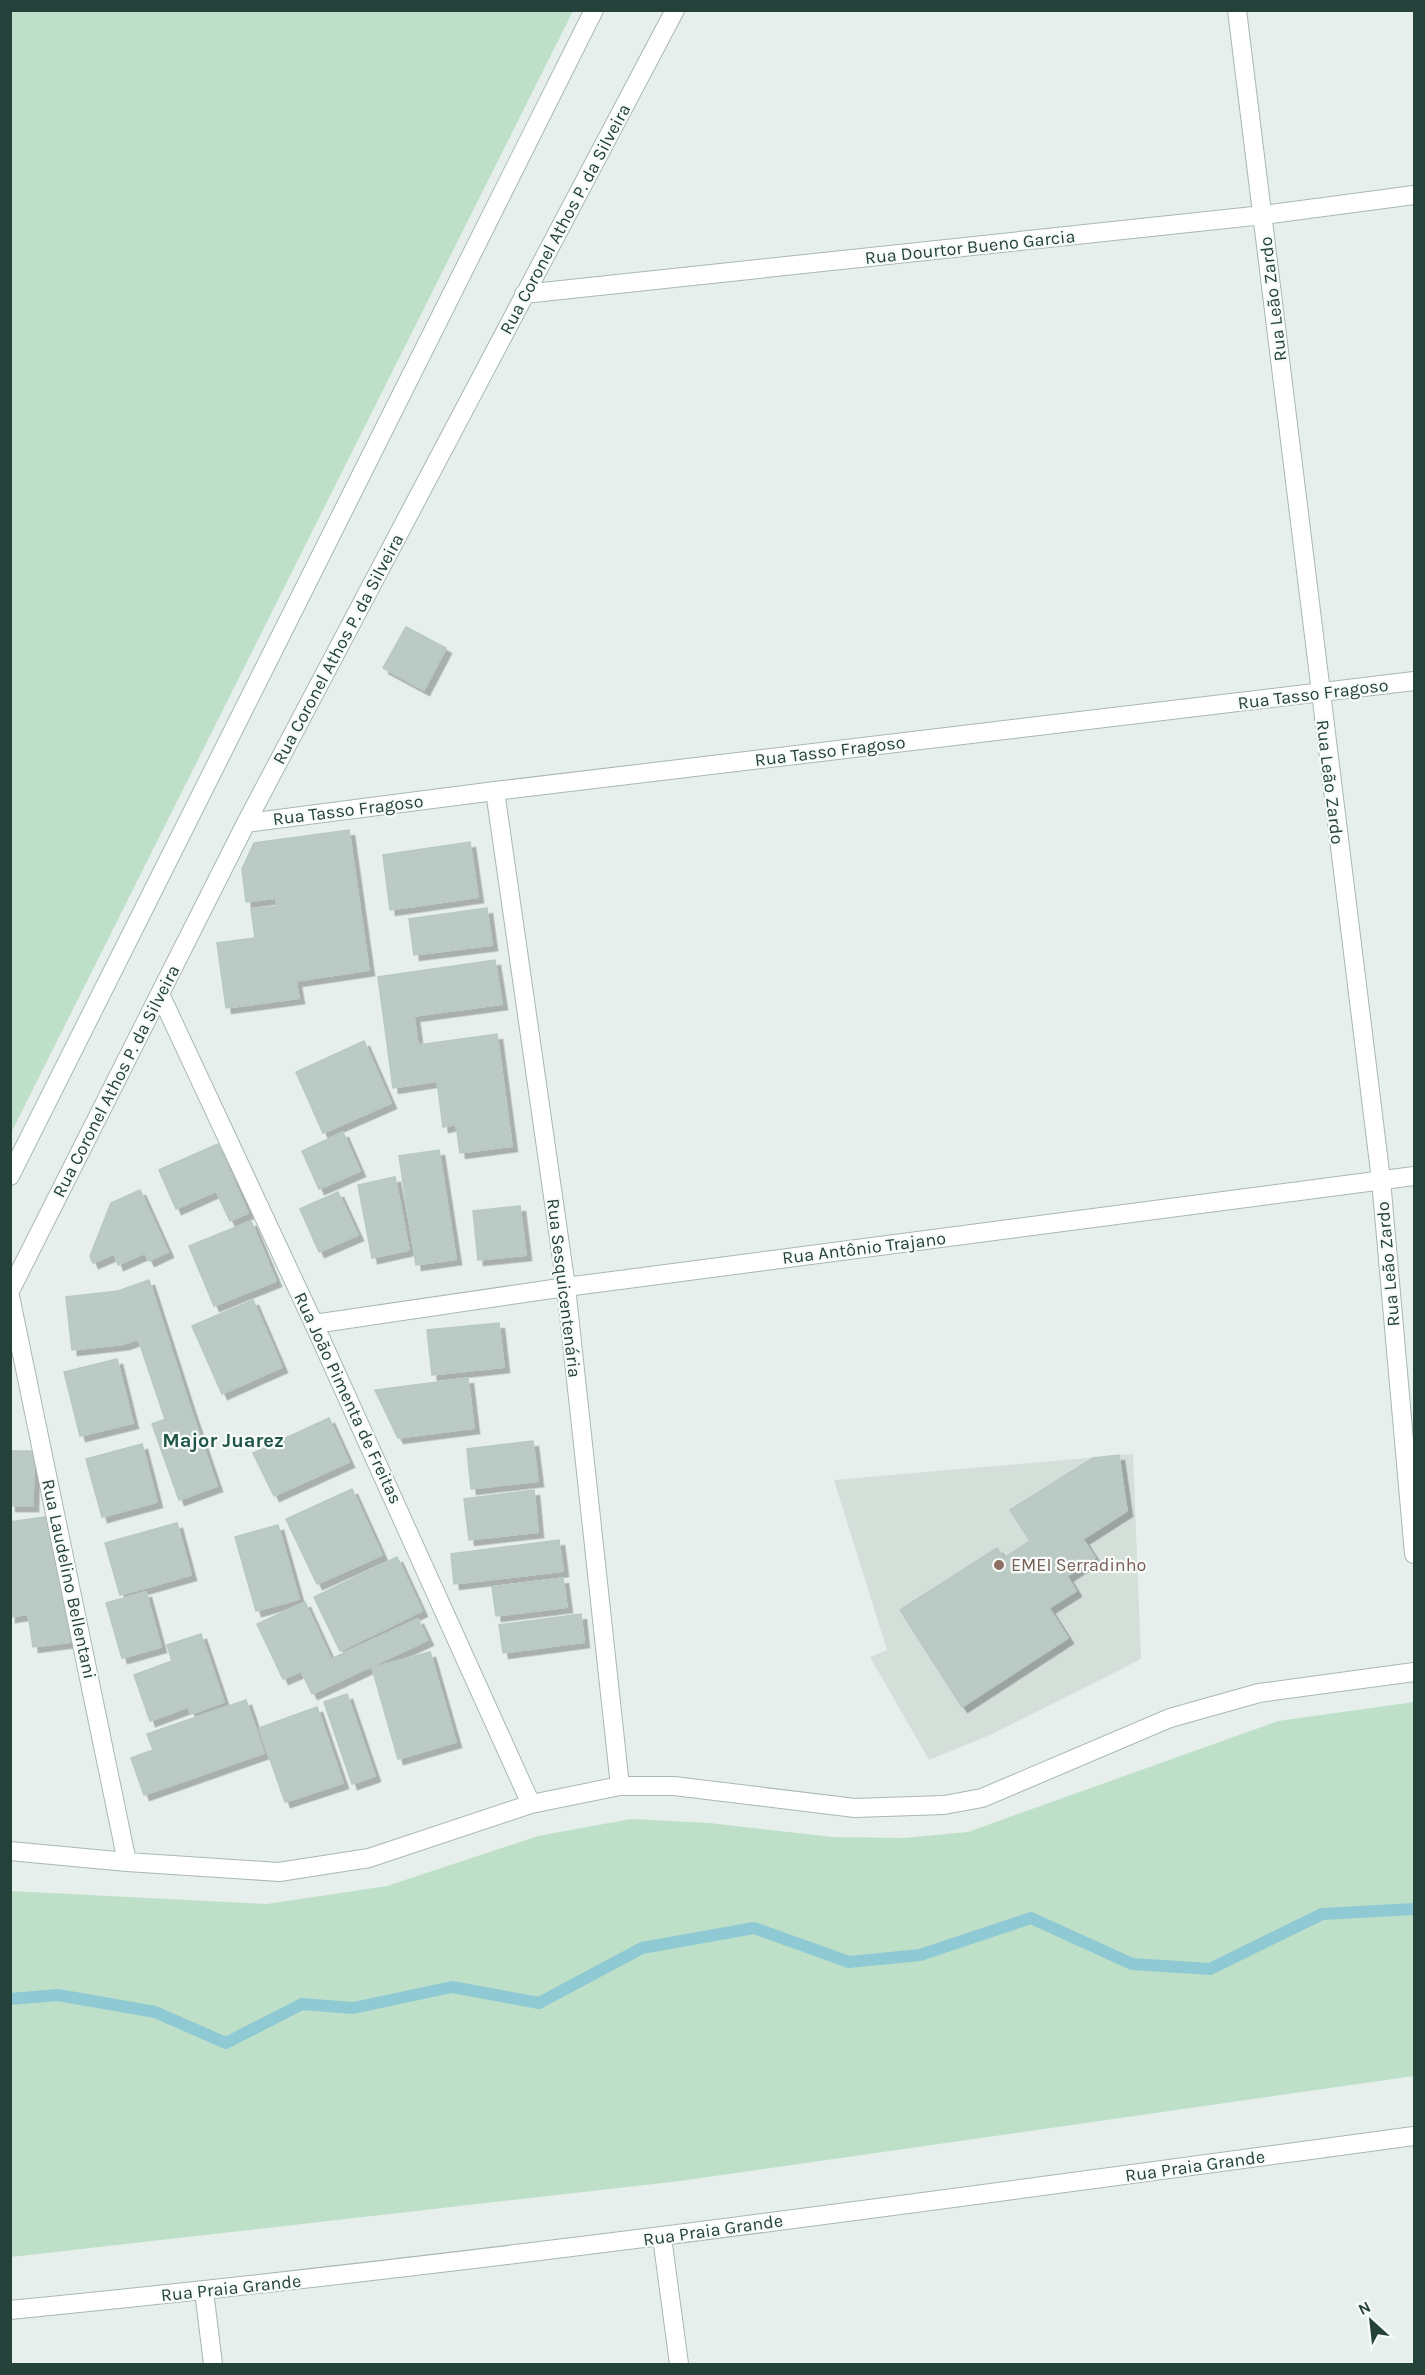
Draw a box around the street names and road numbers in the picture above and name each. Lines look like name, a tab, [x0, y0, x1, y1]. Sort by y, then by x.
street label: Rua Coronel Athos P. da Silveira	[495, 100, 635, 338]
street label: Rua Dourtor Bueno Garcia	[864, 225, 1076, 269]
street label: Rua Leão Zardo	[1254, 235, 1292, 363]
street label: Rua Coronel Athos P. da Silveira	[268, 530, 408, 768]
street label: Rua Tasso Fragoso	[1236, 674, 1390, 714]
street label: Rua Leão Zardo	[1311, 718, 1349, 846]
street label: Rua Tasso Fragoso	[753, 731, 907, 771]
street label: Rua Tasso Fragoso	[271, 790, 425, 830]
street label: Rua Coronel Athos P. da Silveira	[48, 961, 184, 1201]
street label: Rua Sesquicentenária	[542, 1197, 586, 1379]
street label: Rua Leão Zardo	[1372, 1201, 1404, 1327]
street label: Rua Antônio Trajano	[781, 1227, 947, 1269]
street label: Rua João Pimenta de Freitas	[289, 1289, 407, 1507]
street label: Rua Laudelino Bellentani	[37, 1477, 101, 1681]
street label: Rua Praia Grande	[1124, 2145, 1266, 2187]
street label: Rua Praia Grande	[642, 2209, 784, 2251]
street label: Rua Praia Grande	[160, 2270, 302, 2306]

